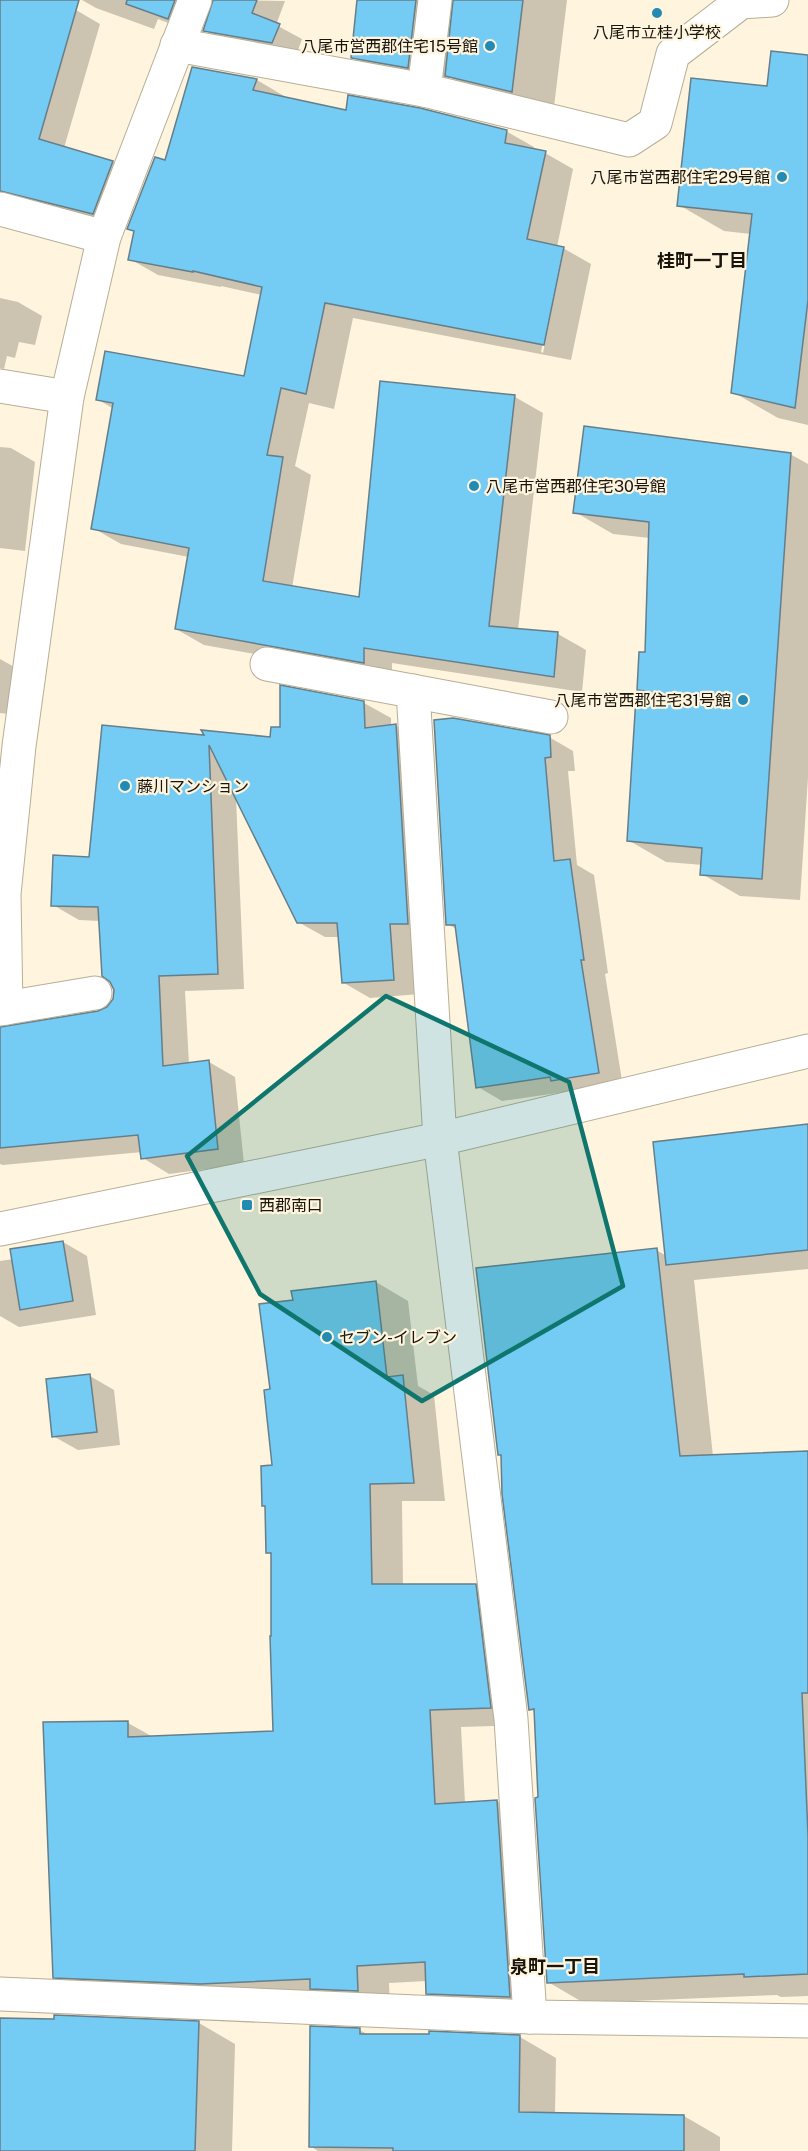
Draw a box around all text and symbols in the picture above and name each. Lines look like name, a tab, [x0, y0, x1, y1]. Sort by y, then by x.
marker: 八尾市立桂小学校	[650, 6, 664, 20]
place label: 八尾市立桂小学校	[593, 23, 721, 42]
place label: 八尾市営西郡住宅15号館	[301, 37, 478, 56]
marker: 八尾市営西郡住宅15号館	[483, 39, 497, 53]
place label: 八尾市営西郡住宅29号館	[590, 168, 770, 187]
marker: 八尾市営西郡住宅29号館	[775, 170, 789, 184]
district label: 桂町一丁目	[657, 250, 747, 271]
place label: 八尾市営西郡住宅30号館	[486, 477, 666, 496]
marker: 八尾市営西郡住宅30号館	[467, 479, 481, 493]
place label: 八尾市営西郡住宅31号館	[554, 691, 731, 710]
marker: 八尾市営西郡住宅31号館	[736, 693, 750, 707]
place label: 藤川マンション	[137, 777, 249, 796]
marker: 藤川マンション	[118, 779, 132, 793]
place label: 西郡南口	[259, 1196, 323, 1215]
marker: 西郡南口	[240, 1198, 254, 1212]
place label: セブン-イレブン	[339, 1328, 457, 1347]
marker: セブン-イレブン	[320, 1330, 334, 1344]
district label: 泉町一丁目	[510, 1956, 600, 1977]

